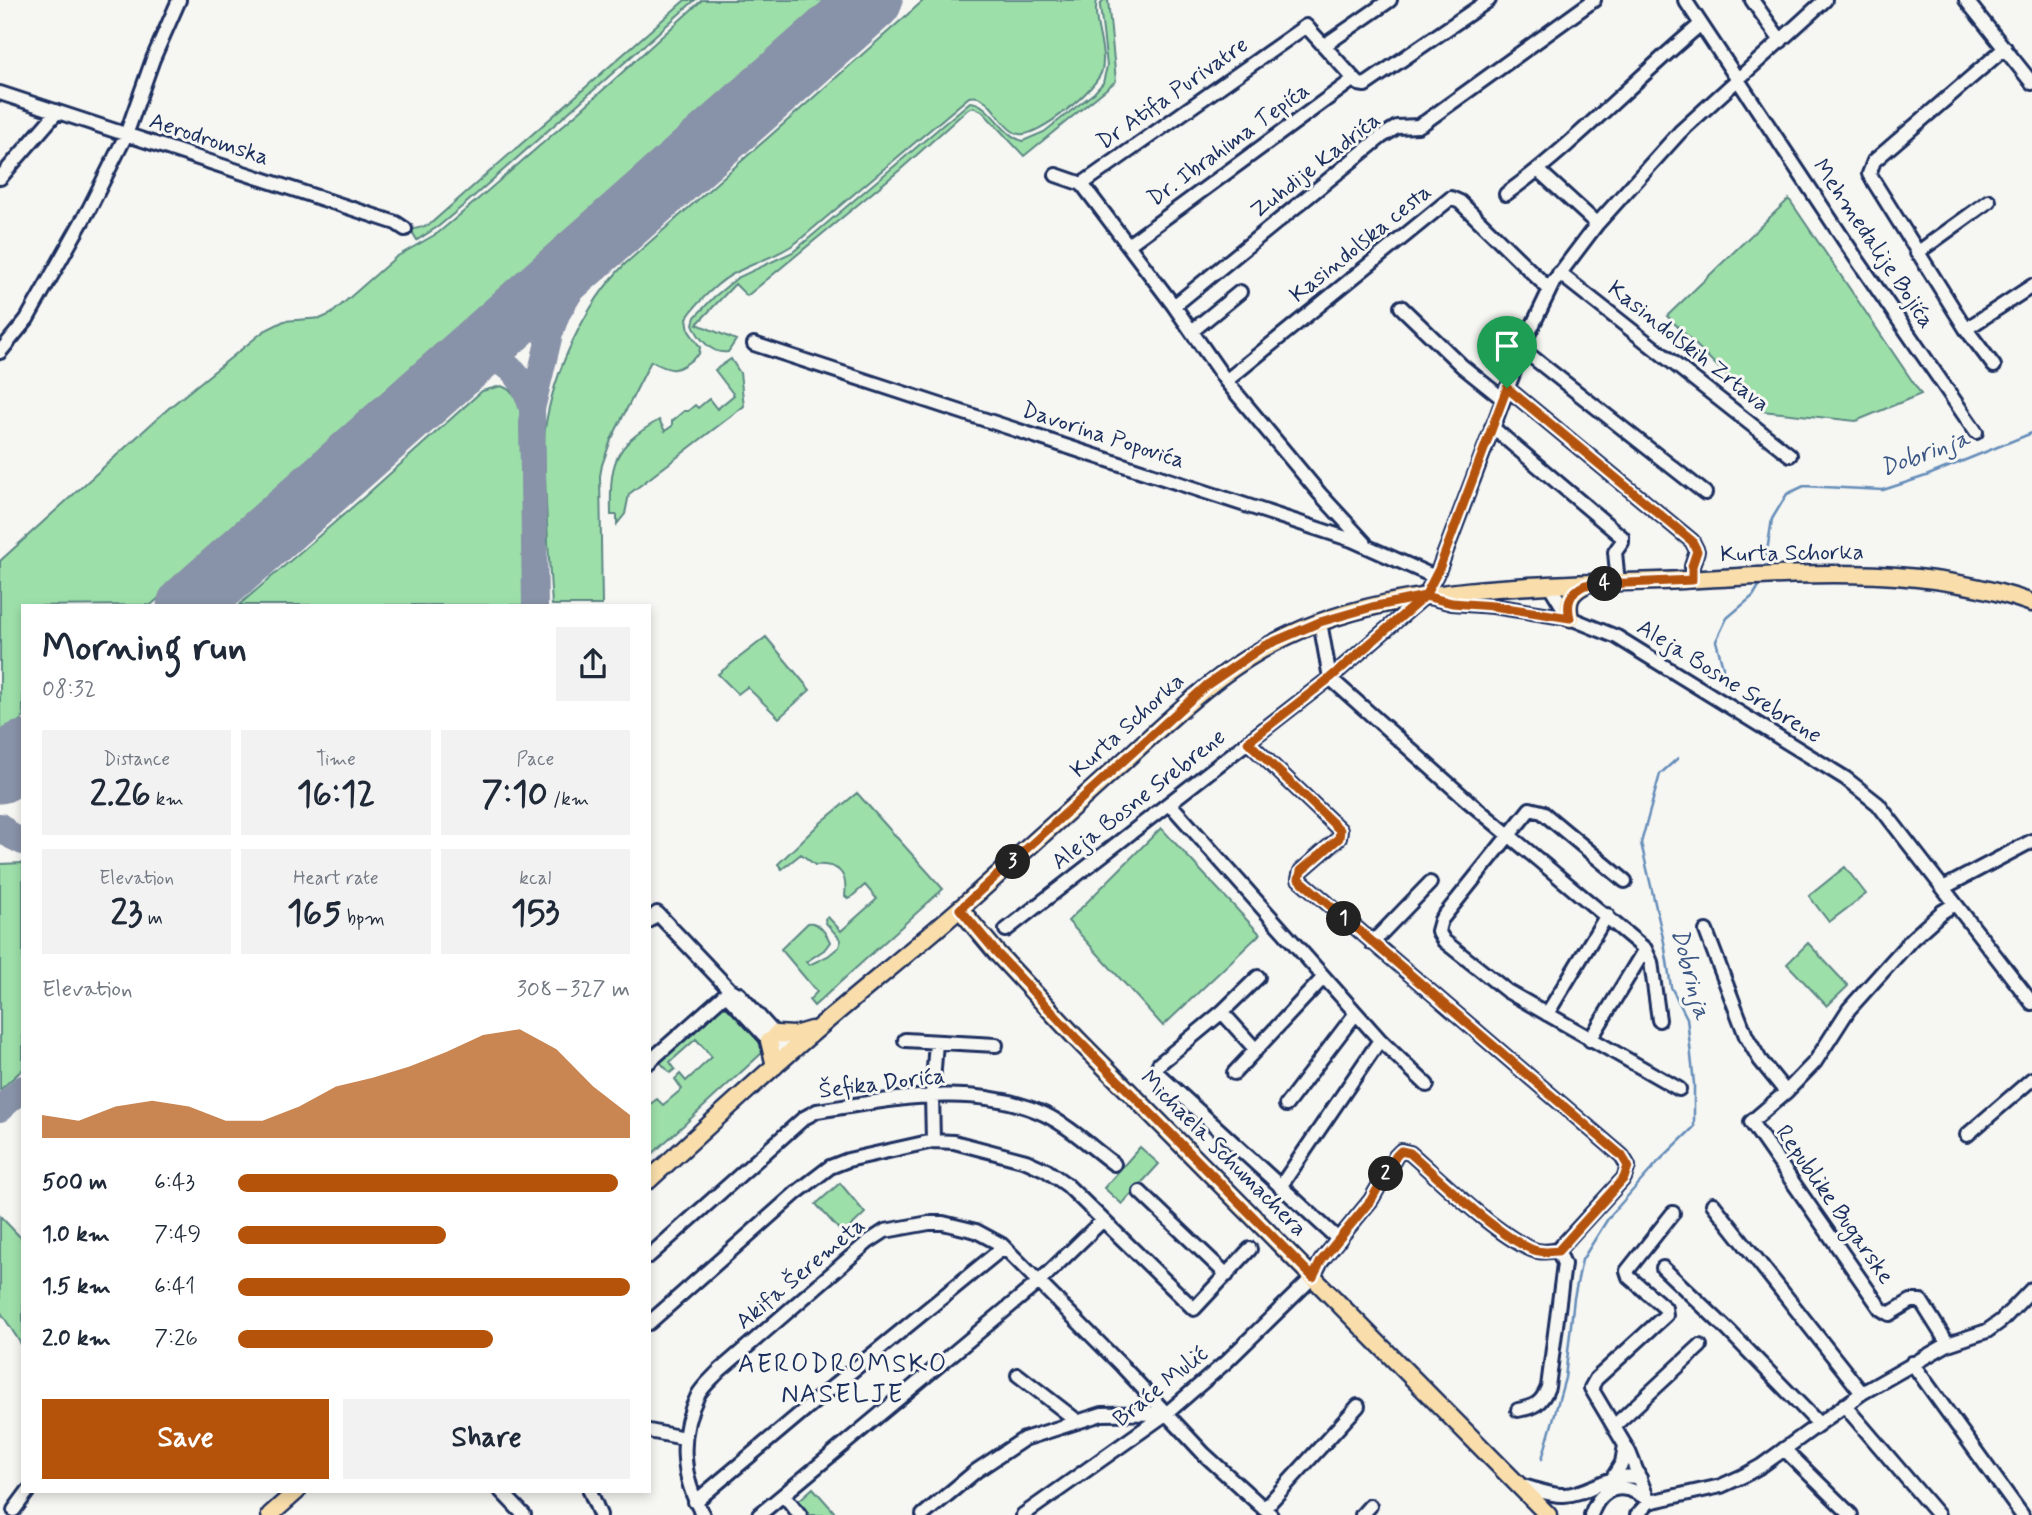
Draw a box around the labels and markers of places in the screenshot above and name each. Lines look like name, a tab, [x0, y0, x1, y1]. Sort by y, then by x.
pin	[1477, 316, 1537, 388]
pin: 4	[1588, 566, 1622, 602]
pin: 3	[996, 844, 1030, 880]
pin: 1	[1326, 902, 1362, 936]
pin: 2	[1368, 1156, 1404, 1192]

